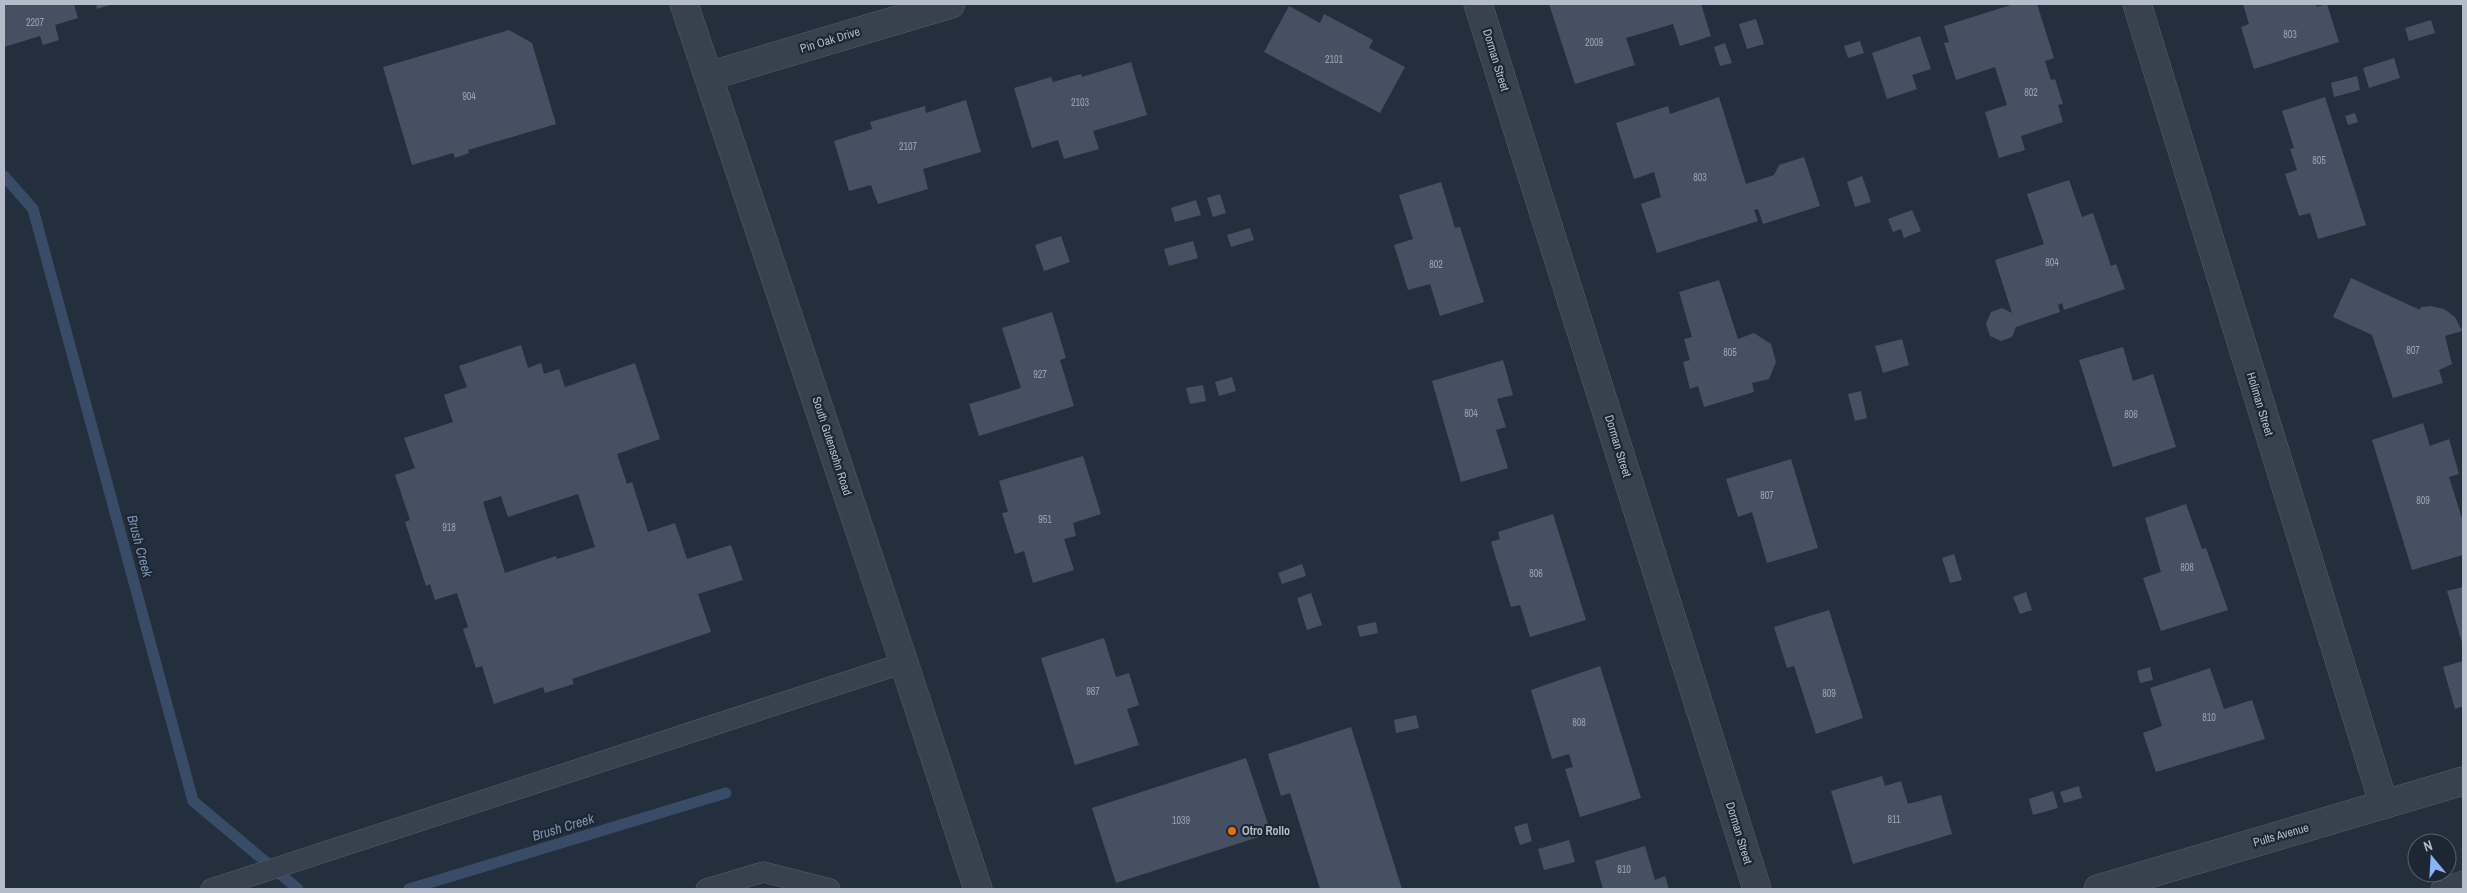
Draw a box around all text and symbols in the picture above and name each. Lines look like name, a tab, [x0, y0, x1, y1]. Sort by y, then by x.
house number: 2207	[26, 16, 45, 29]
street label: Pin Oak Drive	[798, 23, 862, 57]
street label: Dorman Street	[1479, 27, 1513, 93]
house number: 803	[2283, 28, 2297, 41]
house number: 2009	[1585, 36, 1604, 49]
house number: 2101	[1325, 53, 1344, 66]
house number: 802	[2024, 86, 2038, 99]
house number: 904	[462, 90, 476, 103]
house number: 2103	[1071, 96, 1090, 109]
house number: 2107	[899, 140, 918, 153]
house number: 805	[2312, 154, 2326, 167]
house number: 803	[1693, 171, 1707, 184]
house number: 804	[2045, 256, 2059, 269]
house number: 802	[1429, 258, 1443, 271]
house number: 807	[2406, 344, 2420, 357]
house number: 805	[1723, 346, 1737, 359]
house number: 927	[1033, 368, 1047, 381]
street label: Holiman Street	[2243, 370, 2277, 438]
street label: South Gutensohn Road	[808, 395, 856, 497]
house number: 804	[1464, 407, 1478, 420]
house number: 806	[2124, 408, 2138, 421]
street label: Dorman Street	[1601, 413, 1635, 479]
house number: 807	[1760, 489, 1774, 502]
house number: 809	[2416, 494, 2430, 507]
water label: Brush Creek	[123, 513, 157, 580]
house number: 951	[1038, 513, 1052, 526]
house number: 918	[442, 521, 456, 534]
house number: 808	[2180, 561, 2194, 574]
house number: 806	[1529, 567, 1543, 580]
house number: 987	[1086, 685, 1100, 698]
house number: 809	[1822, 687, 1836, 700]
house number: 810	[2202, 711, 2216, 724]
house number: 808	[1572, 716, 1586, 729]
street label: Dorman Street	[1722, 800, 1756, 866]
water label: Brush Creek	[530, 809, 597, 845]
house number: 811	[1887, 813, 1901, 826]
house number: 1039	[1172, 814, 1191, 827]
street label: Pults Avenue	[2251, 819, 2311, 851]
place label: Otro Rollo	[1242, 823, 1290, 839]
marker: Otro Rollo	[1226, 825, 1238, 837]
north arrow	[2407, 833, 2457, 883]
text: N	[2421, 836, 2435, 855]
house number: 810	[1617, 863, 1631, 876]

